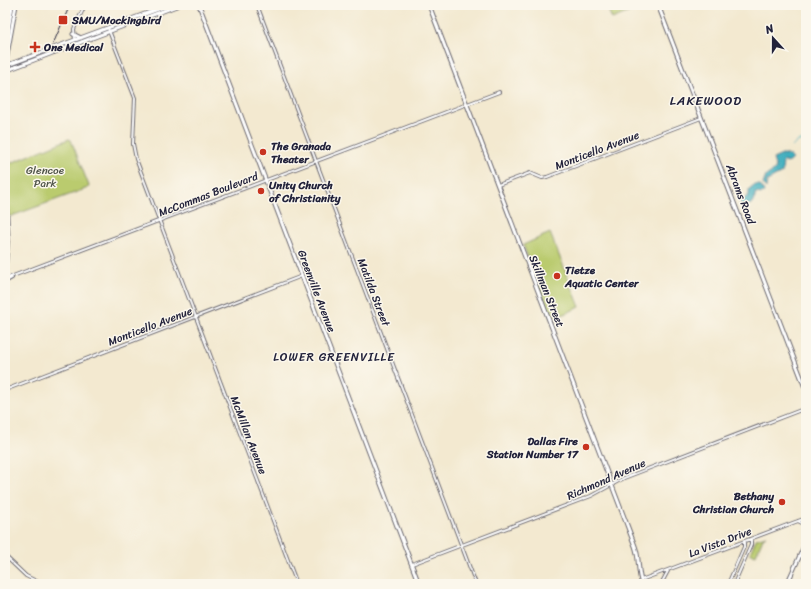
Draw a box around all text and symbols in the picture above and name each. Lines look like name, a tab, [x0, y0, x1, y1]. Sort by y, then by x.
place label: SMU/Mockingbird	[71, 11, 162, 30]
marker: SMU/Mockingbird	[57, 14, 69, 26]
north arrow	[753, 18, 793, 58]
text: N	[762, 19, 777, 40]
place label: One Medical	[43, 38, 104, 57]
marker: One Medical	[29, 41, 41, 53]
district label: LAKEWOOD	[670, 89, 742, 112]
street label: Monticello Avenue	[552, 125, 643, 175]
place label: The Granada Theater	[271, 137, 332, 169]
marker: The Granada Theater	[258, 147, 268, 157]
street label: Abrams Road	[720, 160, 761, 228]
park label: Glencoe Park	[26, 161, 65, 193]
street label: McCommas Boulevard	[156, 166, 262, 222]
place label: Unity Church of Christianity	[269, 176, 341, 208]
marker: Unity Church of Christianity	[256, 186, 266, 196]
street label: Greenville Avenue	[292, 247, 341, 336]
street label: Skillman Street	[523, 252, 570, 330]
street label: Matilda Street	[352, 255, 395, 330]
place label: Tietze Aquatic Center	[564, 261, 640, 293]
marker: Tietze Aquatic Center	[552, 271, 562, 281]
street label: Monticello Avenue	[105, 301, 196, 351]
district label: LOWER GREENVILLE	[273, 346, 395, 368]
street label: McMillan Avenue	[225, 393, 272, 477]
place label: Dallas Fire Station Number 17	[486, 432, 580, 464]
marker: Dallas Fire Station Number 17	[581, 442, 591, 452]
street label: Richmond Avenue	[564, 453, 649, 505]
place label: Bethany Christian Church	[692, 487, 774, 519]
marker: Bethany Christian Church	[777, 497, 787, 507]
street label: La Vista Drive	[686, 522, 755, 563]

